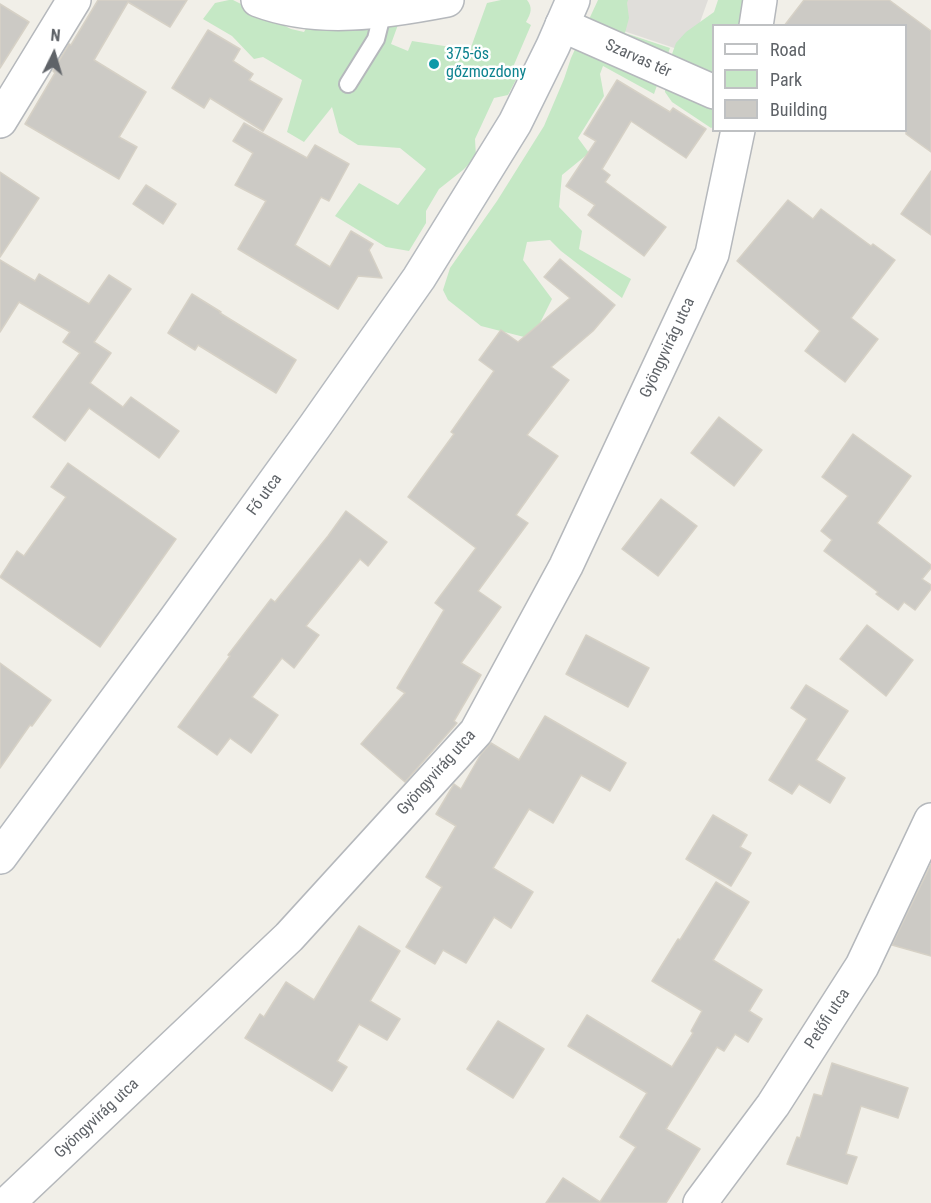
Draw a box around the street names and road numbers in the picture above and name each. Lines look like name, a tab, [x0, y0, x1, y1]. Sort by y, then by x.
street label: Szarvas tér	[602, 36, 674, 82]
street label: Gyöngyvirág utca	[636, 295, 700, 401]
street label: Fő utca	[243, 470, 287, 520]
street label: Gyöngyvirág utca	[394, 726, 480, 820]
street label: Petőfi utca	[801, 985, 855, 1053]
street label: Gyöngyvirág utca	[51, 1075, 143, 1163]

